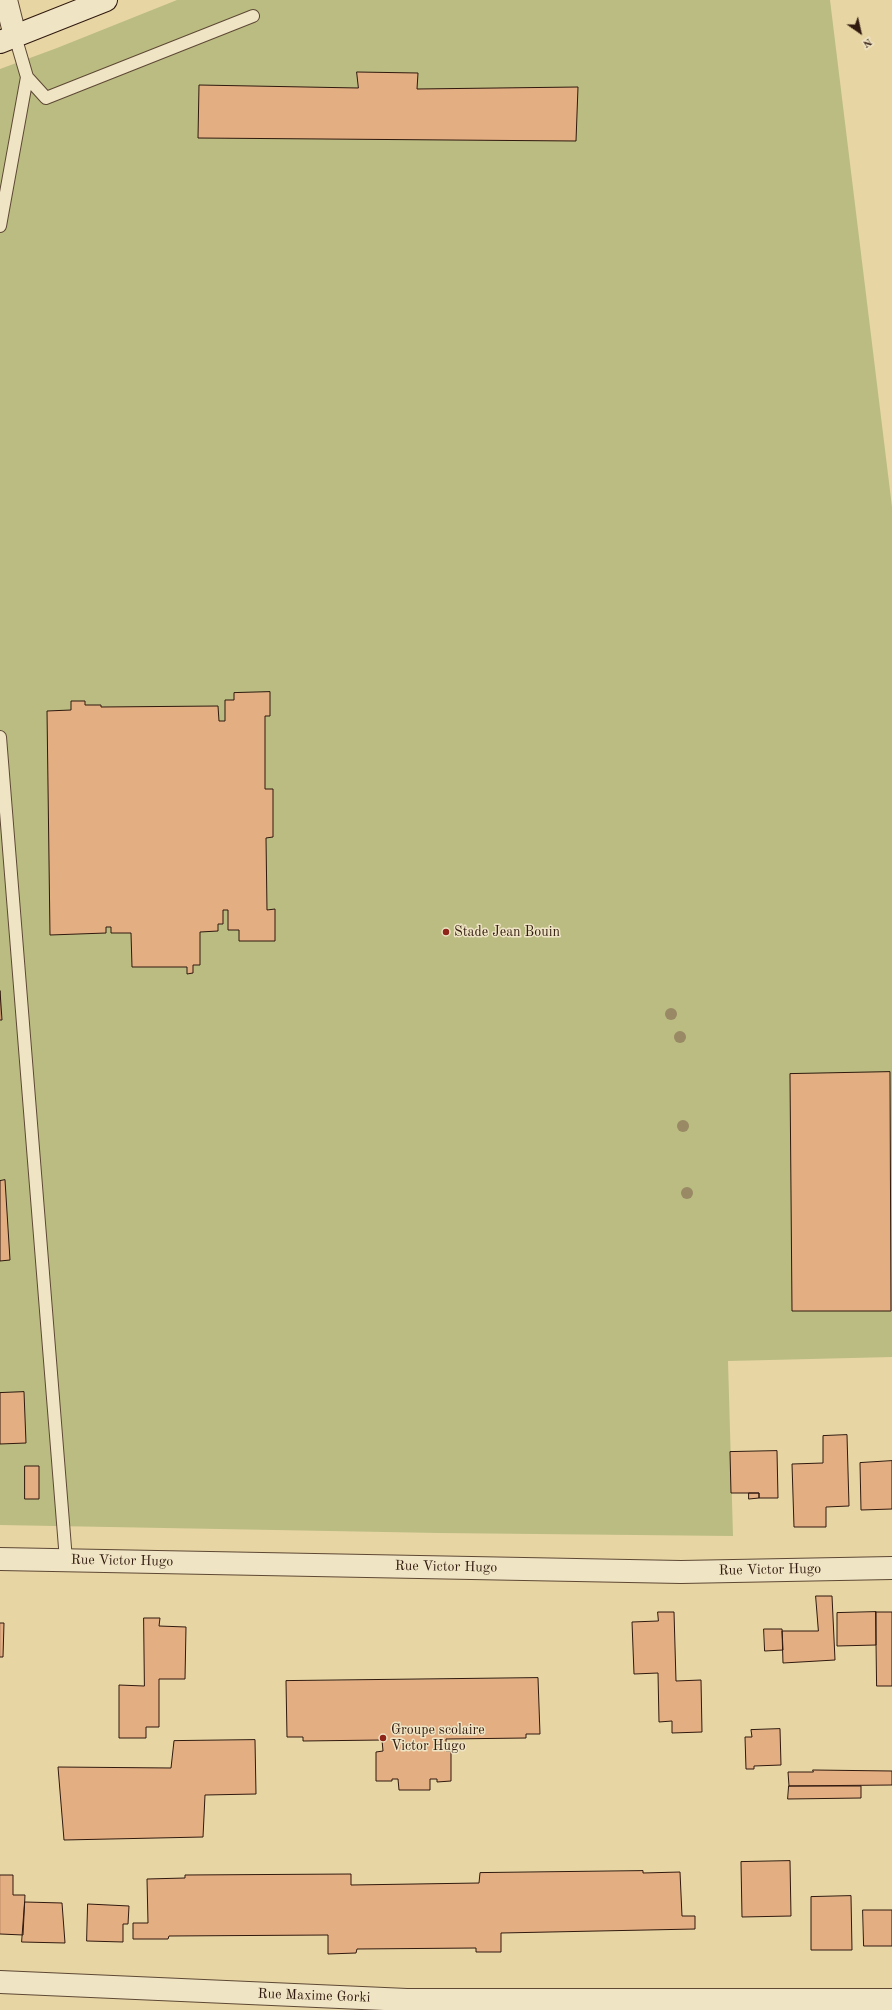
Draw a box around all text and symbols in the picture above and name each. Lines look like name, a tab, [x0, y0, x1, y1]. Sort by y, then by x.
north arrow	[840, 12, 880, 52]
text: N	[860, 35, 874, 49]
place label: Stade Jean Bouin	[454, 924, 560, 940]
marker: Stade Jean Bouin	[441, 927, 451, 937]
street label: Rue Victor Hugo	[71, 1552, 173, 1570]
street label: Rue Victor Hugo	[395, 1558, 497, 1576]
street label: Rue Victor Hugo	[719, 1561, 821, 1579]
place label: Groupe scolaire Victor Hugo	[391, 1722, 485, 1754]
marker: Groupe scolaire Victor Hugo	[378, 1733, 388, 1743]
street label: Rue Maxime Gorki	[257, 1986, 371, 2006]

